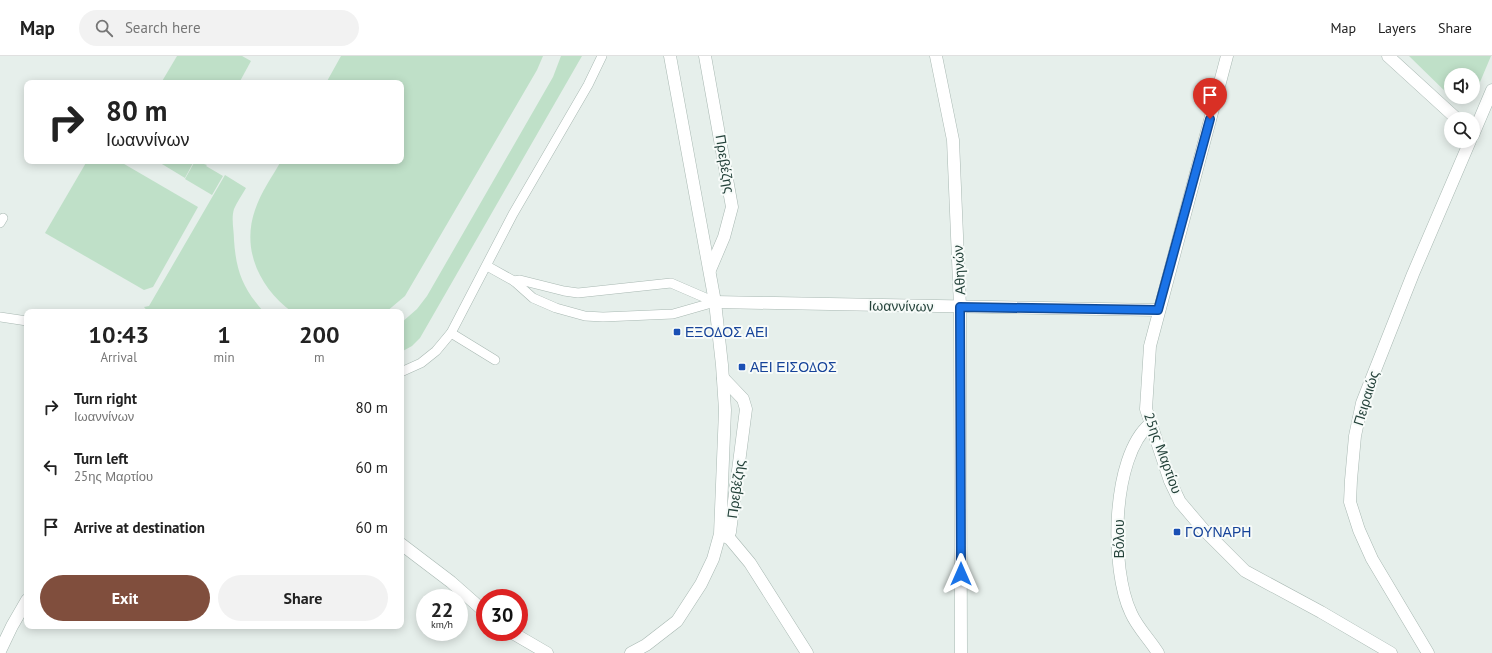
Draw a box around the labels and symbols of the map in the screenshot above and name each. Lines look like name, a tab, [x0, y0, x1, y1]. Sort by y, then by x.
pin	[1193, 78, 1227, 119]
street label: Πρεβέζης	[711, 133, 739, 195]
street label: Αθηνών	[949, 245, 969, 295]
street label: Ιωαννίνων	[868, 296, 934, 316]
place label: ΕΞΟΔΟΣ ΑΕΙ	[685, 323, 768, 341]
marker: ΕΞΟΔΟΣ ΑΕΙ	[672, 327, 682, 337]
place label: ΑΕΙ ΕΙΣΟΔΟΣ	[750, 358, 837, 376]
marker: ΑΕΙ ΕΙΣΟΔΟΣ	[737, 362, 747, 372]
street label: Πειραιώς	[1349, 368, 1383, 428]
street label: 25ης Μαρτίου	[1140, 410, 1186, 496]
street label: Πρεβέζης	[723, 458, 749, 519]
street label: Βόλου	[1110, 519, 1128, 559]
place label: ΓΟΥΝΑΡΗ	[1185, 523, 1251, 541]
marker: ΓΟΥΝΑΡΗ	[1172, 527, 1182, 537]
position arrow	[940, 553, 982, 595]
speed limit sign: 30	[476, 589, 528, 641]

